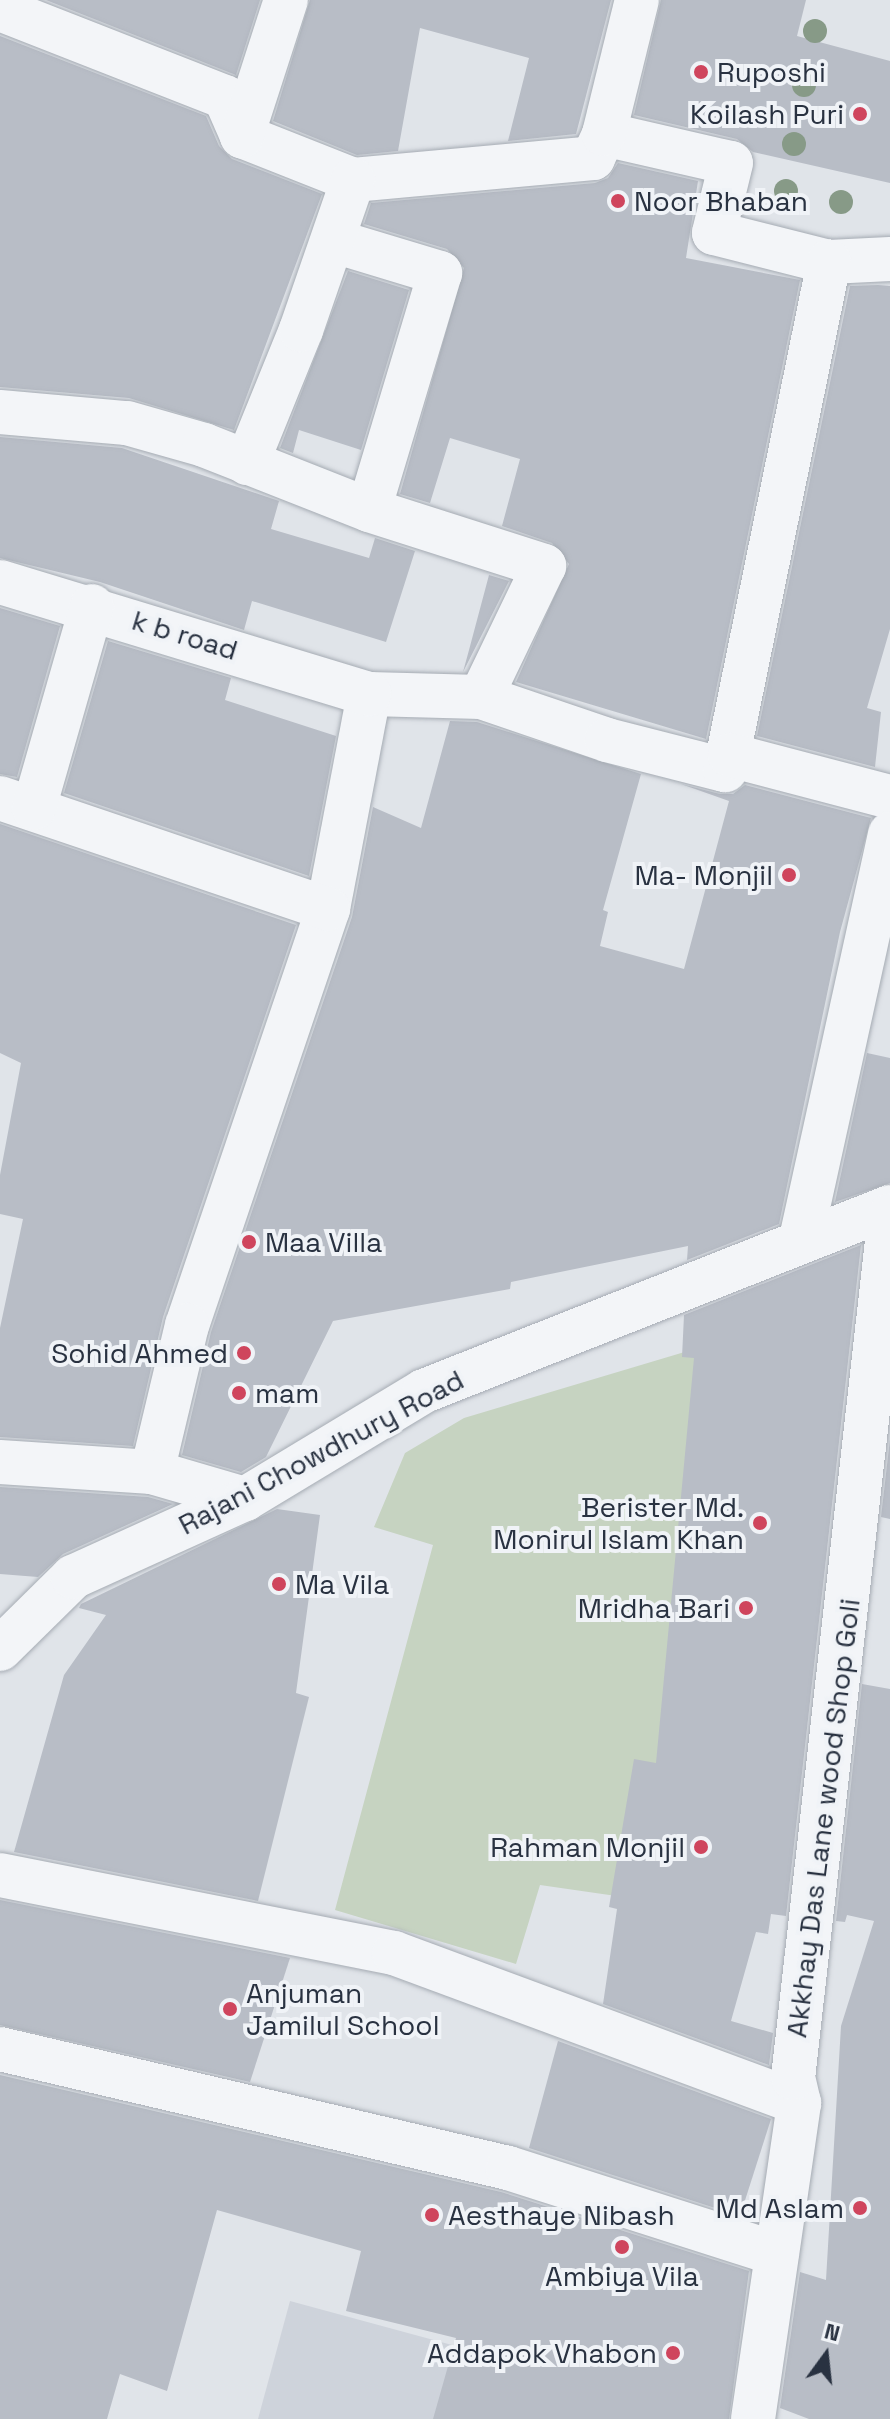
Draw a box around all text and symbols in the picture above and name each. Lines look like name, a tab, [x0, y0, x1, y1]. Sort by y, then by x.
place label: Ruposhi	[717, 55, 826, 89]
marker: Ruposhi	[692, 63, 710, 81]
place label: Koilash Puri	[690, 97, 844, 131]
marker: Koilash Puri	[851, 105, 869, 123]
place label: Noor Bhaban	[634, 184, 808, 218]
marker: Noor Bhaban	[609, 192, 627, 210]
street label: k b road	[128, 603, 242, 667]
place label: Ma- Monjil	[634, 858, 773, 892]
marker: Ma- Monjil	[780, 866, 798, 884]
place label: Maa Villa	[265, 1225, 383, 1259]
marker: Maa Villa	[240, 1233, 258, 1251]
place label: Sohid Ahmed	[51, 1336, 228, 1370]
marker: Sohid Ahmed	[235, 1344, 253, 1362]
street label: Rajani Chowdhury Road	[173, 1363, 469, 1541]
place label: mam	[255, 1376, 319, 1410]
marker: mam	[230, 1384, 248, 1402]
place label: Berister Md. Monirul Islam Khan	[493, 1490, 744, 1556]
marker: Berister Md. Monirul Islam Khan	[751, 1514, 769, 1532]
place label: Ma Vila	[295, 1567, 390, 1601]
marker: Ma Vila	[270, 1575, 288, 1593]
place label: Mridha Bari	[578, 1591, 730, 1625]
street label: Akkhay Das Lane wood Shop Goli	[779, 1597, 867, 2039]
marker: Mridha Bari	[737, 1599, 755, 1617]
place label: Rahman Monjil	[490, 1830, 685, 1864]
marker: Rahman Monjil	[692, 1838, 710, 1856]
place label: Anjuman Jamilul School	[246, 1976, 440, 2042]
marker: Anjuman Jamilul School	[221, 2000, 239, 2018]
place label: Md Aslam	[715, 2191, 844, 2225]
place label: Aesthaye Nibash	[448, 2198, 675, 2232]
marker: Md Aslam	[851, 2199, 869, 2217]
marker: Aesthaye Nibash	[423, 2206, 441, 2224]
marker: Ambiya Vila	[613, 2238, 631, 2256]
place label: Ambiya Vila	[545, 2259, 699, 2293]
north arrow	[786, 2315, 866, 2395]
text: N	[821, 2316, 843, 2347]
place label: Addapok Vhabon	[427, 2336, 657, 2370]
marker: Addapok Vhabon	[664, 2344, 682, 2362]

